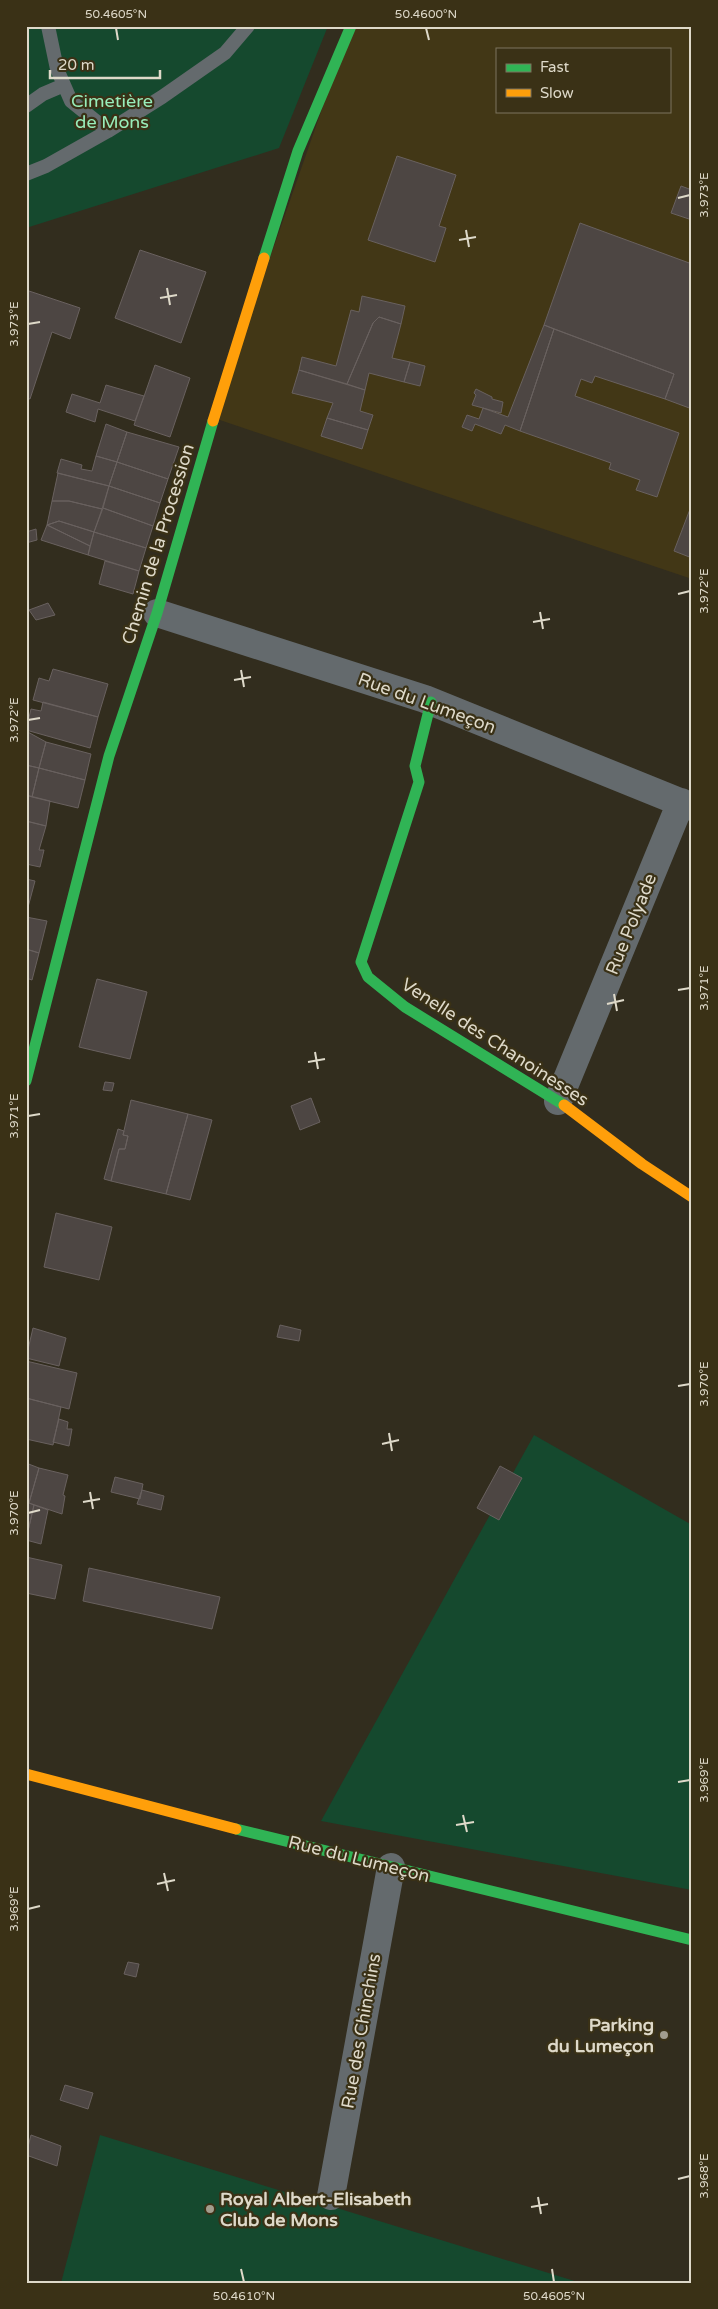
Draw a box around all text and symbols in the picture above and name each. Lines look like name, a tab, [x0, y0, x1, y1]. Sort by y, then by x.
text: 50.4605°N	[85, 7, 147, 21]
text: 50.4600°N	[395, 7, 457, 21]
scale bar	[50, 48, 160, 80]
legend	[496, 48, 670, 112]
text: 20 m	[58, 56, 95, 74]
text: Fast	[540, 58, 570, 76]
text: Slow	[540, 84, 574, 102]
park label: Cimetière de Mons	[71, 90, 153, 133]
text: 3.973°E	[697, 172, 711, 218]
text: 3.973°E	[7, 301, 21, 347]
street label: Chemin de la Procession	[117, 441, 199, 647]
text: 3.972°E	[697, 568, 711, 614]
street label: Rue du Lumeçon	[355, 668, 499, 738]
text: 3.972°E	[7, 697, 21, 743]
street label: Rue Polyade	[601, 870, 661, 978]
text: 3.971°E	[697, 965, 711, 1011]
street label: Venelle des Chanoinesses	[397, 973, 593, 1111]
text: 3.971°E	[7, 1093, 21, 1139]
text: 3.970°E	[697, 1361, 711, 1407]
text: 3.970°E	[7, 1490, 21, 1536]
text: 3.969°E	[697, 1757, 711, 1803]
street label: Rue du Lumeçon	[286, 1831, 432, 1887]
text: 3.969°E	[7, 1886, 21, 1932]
street label: Rue des Chinchins	[337, 1952, 385, 2110]
place label: Parking du Lumeçon	[548, 2014, 654, 2057]
marker: Parking du Lumeçon	[658, 2029, 670, 2041]
text: 3.968°E	[697, 2153, 711, 2199]
place label: Royal Albert-Elisabeth Club de Mons	[220, 2188, 412, 2231]
marker: Royal Albert-Elisabeth Club de Mons	[204, 2203, 216, 2215]
text: 50.4610°N	[213, 2289, 275, 2303]
text: 50.4605°N	[523, 2289, 585, 2303]

